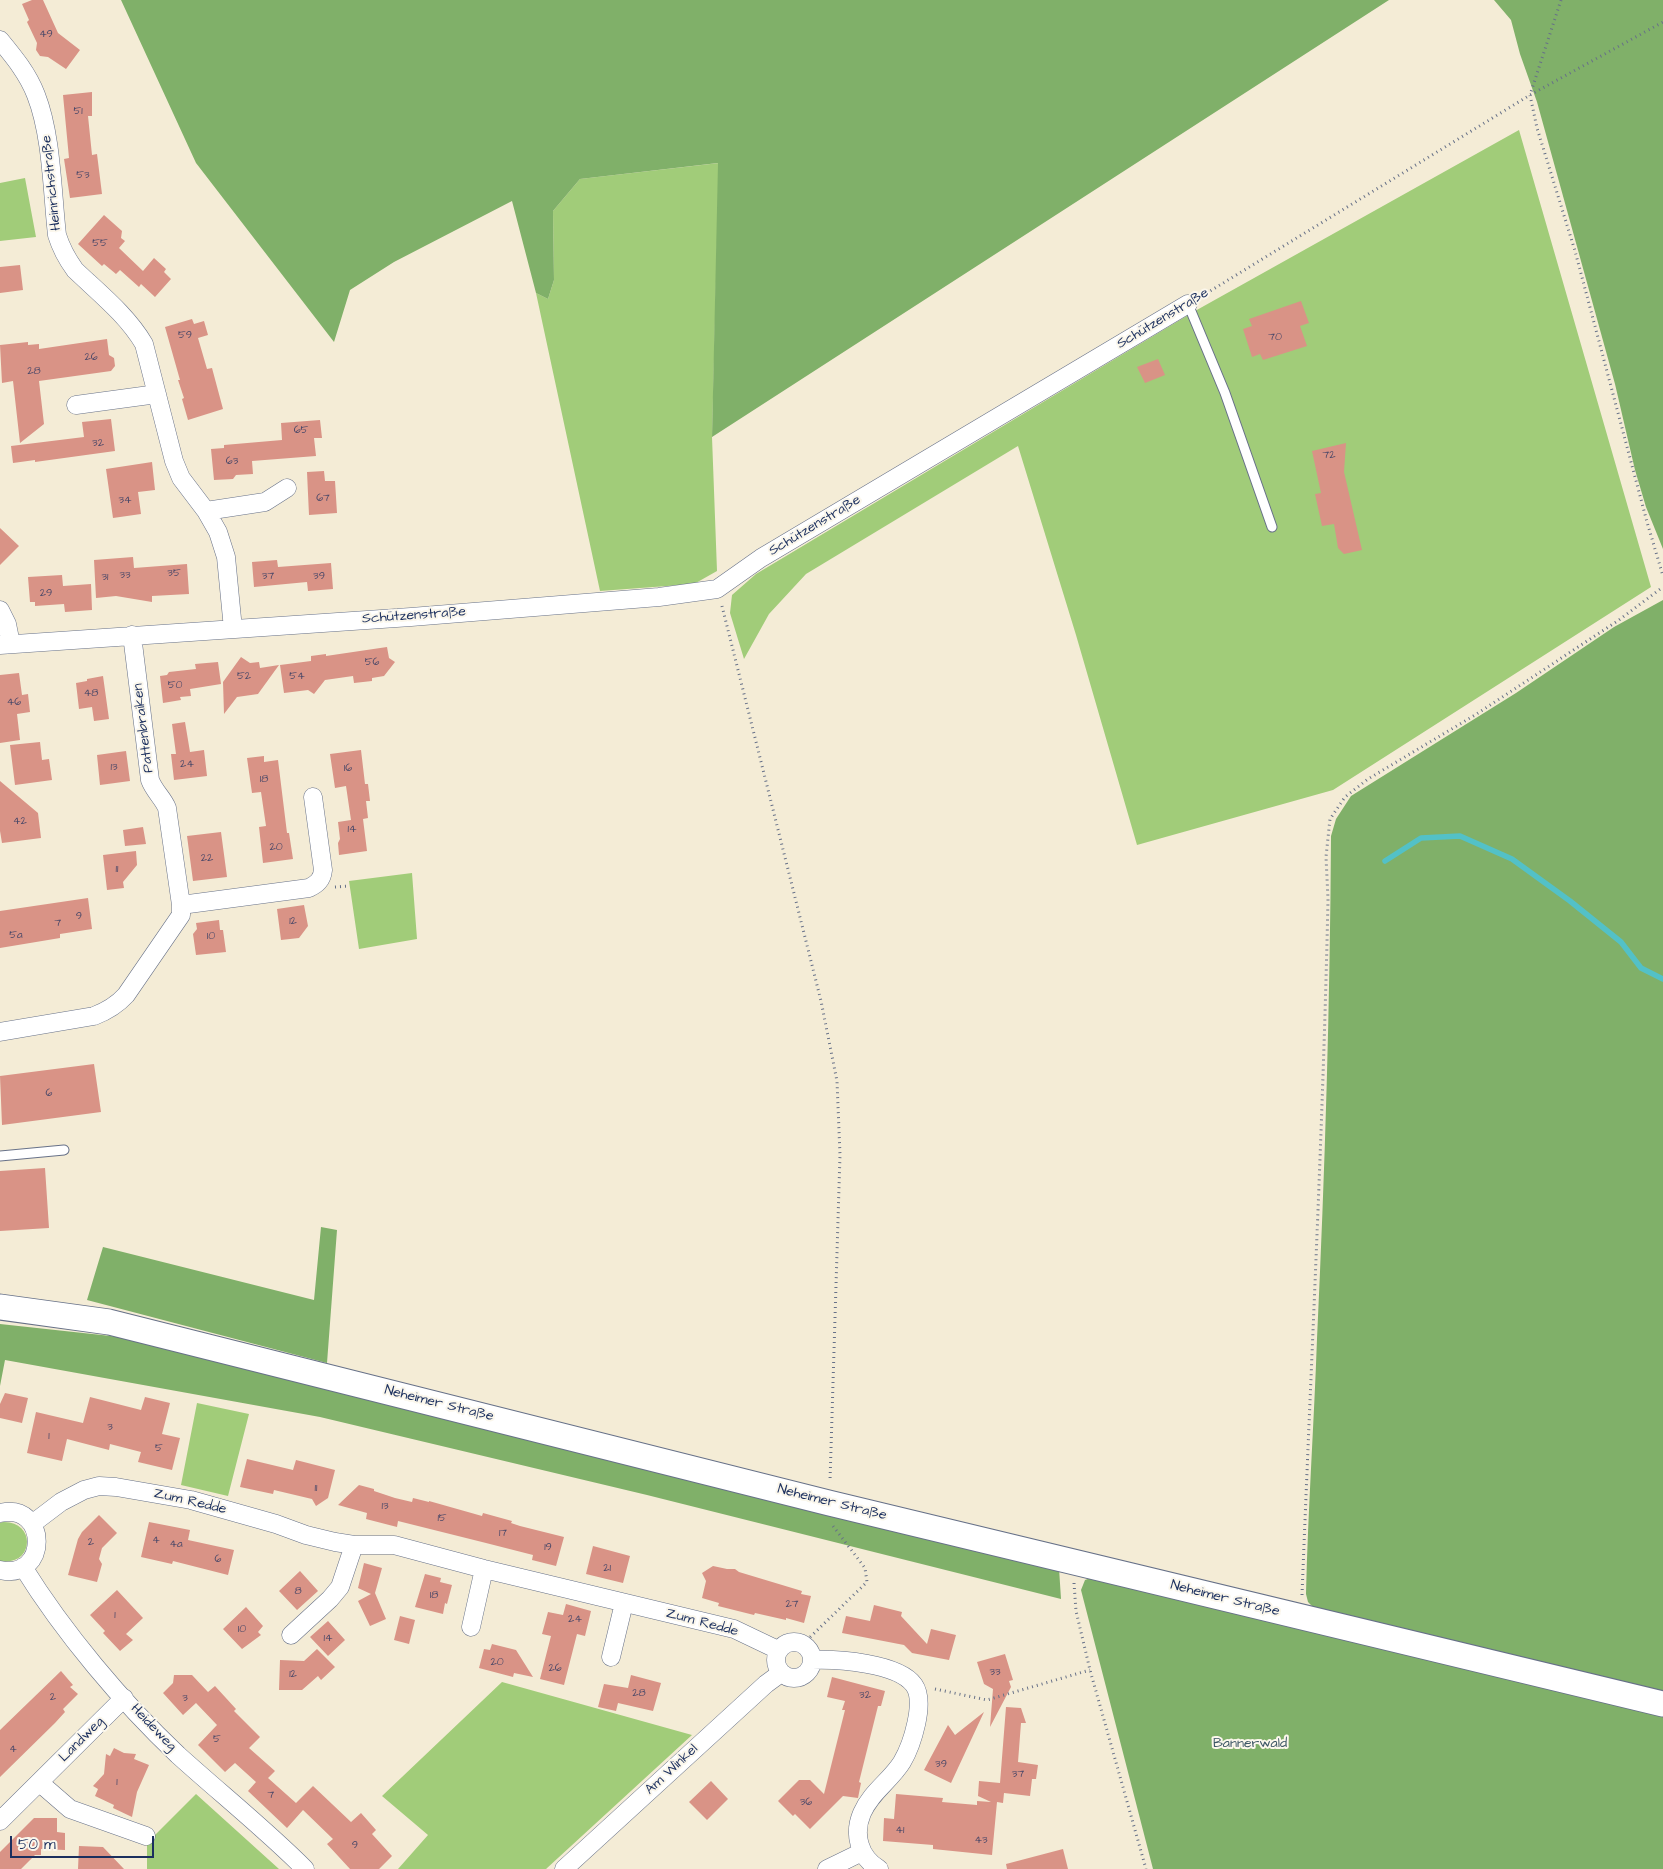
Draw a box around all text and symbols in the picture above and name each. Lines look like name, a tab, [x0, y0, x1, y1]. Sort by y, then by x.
house number: 49	[39, 28, 53, 42]
house number: 51	[73, 105, 83, 119]
street label: Heinrichstraße	[39, 134, 65, 232]
house number: 53	[76, 169, 90, 183]
house number: 55	[92, 237, 108, 251]
street label: Schützenstraße	[1114, 285, 1212, 353]
house number: 59	[178, 329, 192, 343]
house number: 70	[1268, 331, 1282, 345]
house number: 26	[84, 351, 98, 365]
house number: 28	[27, 365, 41, 379]
house number: 65	[294, 424, 308, 438]
house number: 32	[92, 437, 104, 451]
house number: 72	[1322, 449, 1336, 463]
house number: 63	[226, 455, 238, 469]
house number: 67	[316, 492, 330, 506]
street label: Schützenstraße	[766, 492, 864, 560]
house number: 34	[118, 494, 132, 508]
house number: 35	[167, 567, 181, 581]
house number: 33	[119, 569, 131, 583]
house number: 37	[262, 570, 274, 584]
house number: 39	[313, 570, 325, 584]
house number: 31	[101, 571, 109, 585]
house number: 29	[40, 587, 52, 601]
street label: Schützenstraße	[361, 604, 467, 628]
house number: 56	[365, 656, 379, 670]
house number: 52	[237, 670, 251, 684]
house number: 54	[289, 670, 305, 684]
house number: 50	[168, 679, 182, 693]
street label: Pattenbraiken	[130, 682, 158, 774]
house number: 48	[84, 687, 98, 701]
house number: 46	[7, 696, 21, 710]
house number: 24	[180, 758, 194, 772]
house number: 13	[110, 761, 118, 775]
house number: 16	[344, 762, 352, 776]
house number: 18	[260, 773, 268, 787]
house number: 42	[13, 815, 27, 829]
house number: 14	[348, 823, 356, 837]
house number: 20	[269, 841, 283, 855]
house number: 22	[201, 852, 213, 866]
house number: 11	[116, 863, 118, 877]
house number: 9	[76, 910, 82, 924]
house number: 12	[289, 915, 297, 929]
house number: 7	[55, 917, 61, 931]
house number: 5a	[9, 929, 23, 943]
house number: 10	[207, 930, 215, 944]
house number: 6	[46, 1087, 52, 1101]
street label: Neheimer Straße	[383, 1382, 495, 1426]
house number: 3	[107, 1421, 113, 1435]
house number: 1	[48, 1430, 50, 1444]
house number: 5	[155, 1442, 163, 1456]
street label: Neheimer Straße	[776, 1481, 888, 1525]
house number: 11	[315, 1482, 317, 1496]
street label: Zum Redde	[152, 1485, 228, 1519]
house number: 13	[381, 1500, 389, 1514]
house number: 15	[437, 1512, 447, 1526]
house number: 17	[499, 1527, 507, 1541]
house number: 4	[152, 1534, 160, 1548]
house number: 2	[88, 1536, 94, 1550]
house number: 4a	[169, 1538, 183, 1552]
house number: 19	[544, 1541, 552, 1555]
house number: 6	[215, 1553, 221, 1567]
house number: 21	[603, 1562, 611, 1576]
street label: Neheimer Straße	[1169, 1577, 1281, 1621]
house number: 8	[294, 1585, 302, 1599]
house number: 18	[430, 1589, 438, 1603]
house number: 27	[785, 1598, 799, 1612]
street label: Zum Redde	[664, 1605, 740, 1641]
house number: 1	[114, 1609, 116, 1623]
house number: 24	[568, 1613, 582, 1627]
house number: 10	[238, 1623, 246, 1637]
house number: 14	[324, 1632, 332, 1646]
house number: 20	[490, 1656, 504, 1670]
house number: 26	[548, 1662, 562, 1676]
house number: 33	[989, 1666, 1001, 1680]
house number: 12	[289, 1668, 297, 1682]
house number: 28	[632, 1687, 646, 1701]
house number: 32	[859, 1689, 871, 1703]
house number: 2	[50, 1691, 56, 1705]
house number: 3	[182, 1692, 188, 1706]
street label: Heideweg	[126, 1701, 180, 1755]
street label: Landweg	[56, 1714, 108, 1766]
house number: 5	[213, 1733, 221, 1747]
park label: Bannerwald	[1213, 1736, 1287, 1752]
street label: Am Winkel	[642, 1741, 702, 1799]
house number: 4	[9, 1743, 17, 1757]
house number: 39	[935, 1758, 947, 1772]
house number: 37	[1012, 1768, 1024, 1782]
house number: 1	[116, 1776, 118, 1790]
house number: 7	[268, 1789, 274, 1803]
house number: 36	[800, 1796, 812, 1810]
house number: 41	[896, 1824, 904, 1838]
scale bar	[12, 1826, 156, 1858]
text: 50 m	[18, 1834, 56, 1855]
house number: 43	[974, 1834, 988, 1848]
house number: 9	[352, 1839, 358, 1853]

